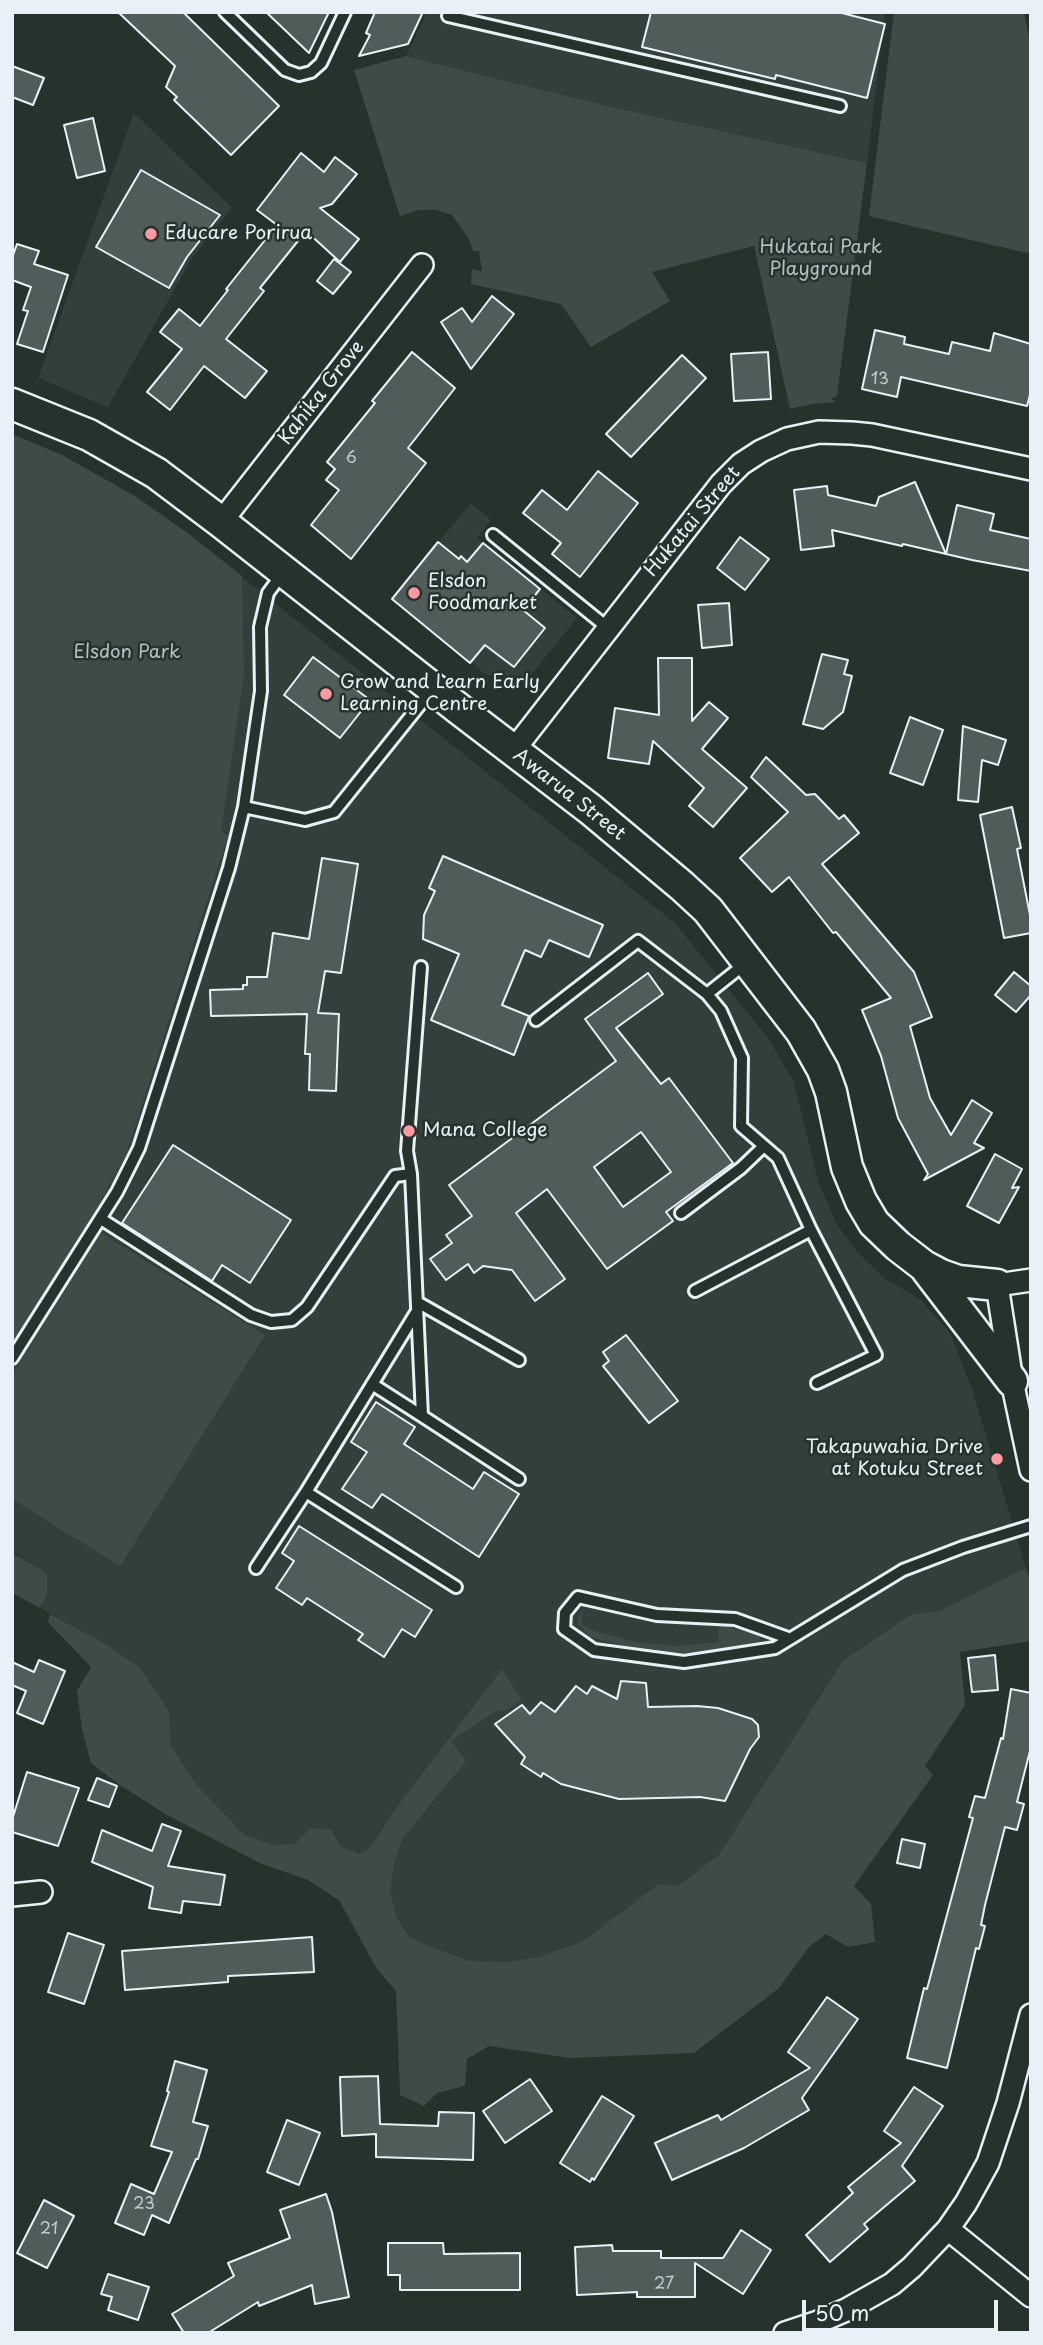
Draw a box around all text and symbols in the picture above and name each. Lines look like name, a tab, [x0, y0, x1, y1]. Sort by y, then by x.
place label: Educare Porirua	[165, 223, 312, 245]
marker: Educare Porirua	[143, 226, 159, 242]
park label: Hukatai Park Playground	[760, 237, 882, 281]
street label: Kahika Grove	[274, 336, 370, 450]
house number: 13	[871, 370, 889, 390]
house number: 6	[345, 449, 357, 469]
street label: Hukatai Street	[640, 462, 746, 582]
place label: Elsdon Foodmarket	[428, 571, 537, 615]
marker: Elsdon Foodmarket	[406, 585, 422, 601]
park label: Elsdon Park	[73, 642, 181, 664]
place label: Grow and Learn Early Learning Centre	[340, 672, 540, 716]
marker: Grow and Learn Early Learning Centre	[318, 686, 334, 702]
street label: Awarua Street	[508, 744, 630, 846]
place label: Mana College	[423, 1120, 548, 1142]
marker: Mana College	[401, 1123, 417, 1139]
place label: Takapuwahia Drive at Kotuku Street	[806, 1437, 983, 1481]
marker: Takapuwahia Drive at Kotuku Street	[989, 1451, 1005, 1467]
house number: 23	[133, 2195, 155, 2215]
house number: 21	[40, 2220, 58, 2240]
house number: 27	[654, 2275, 674, 2295]
scale bar	[805, 2286, 1001, 2330]
text: 50 m	[815, 2296, 869, 2328]

